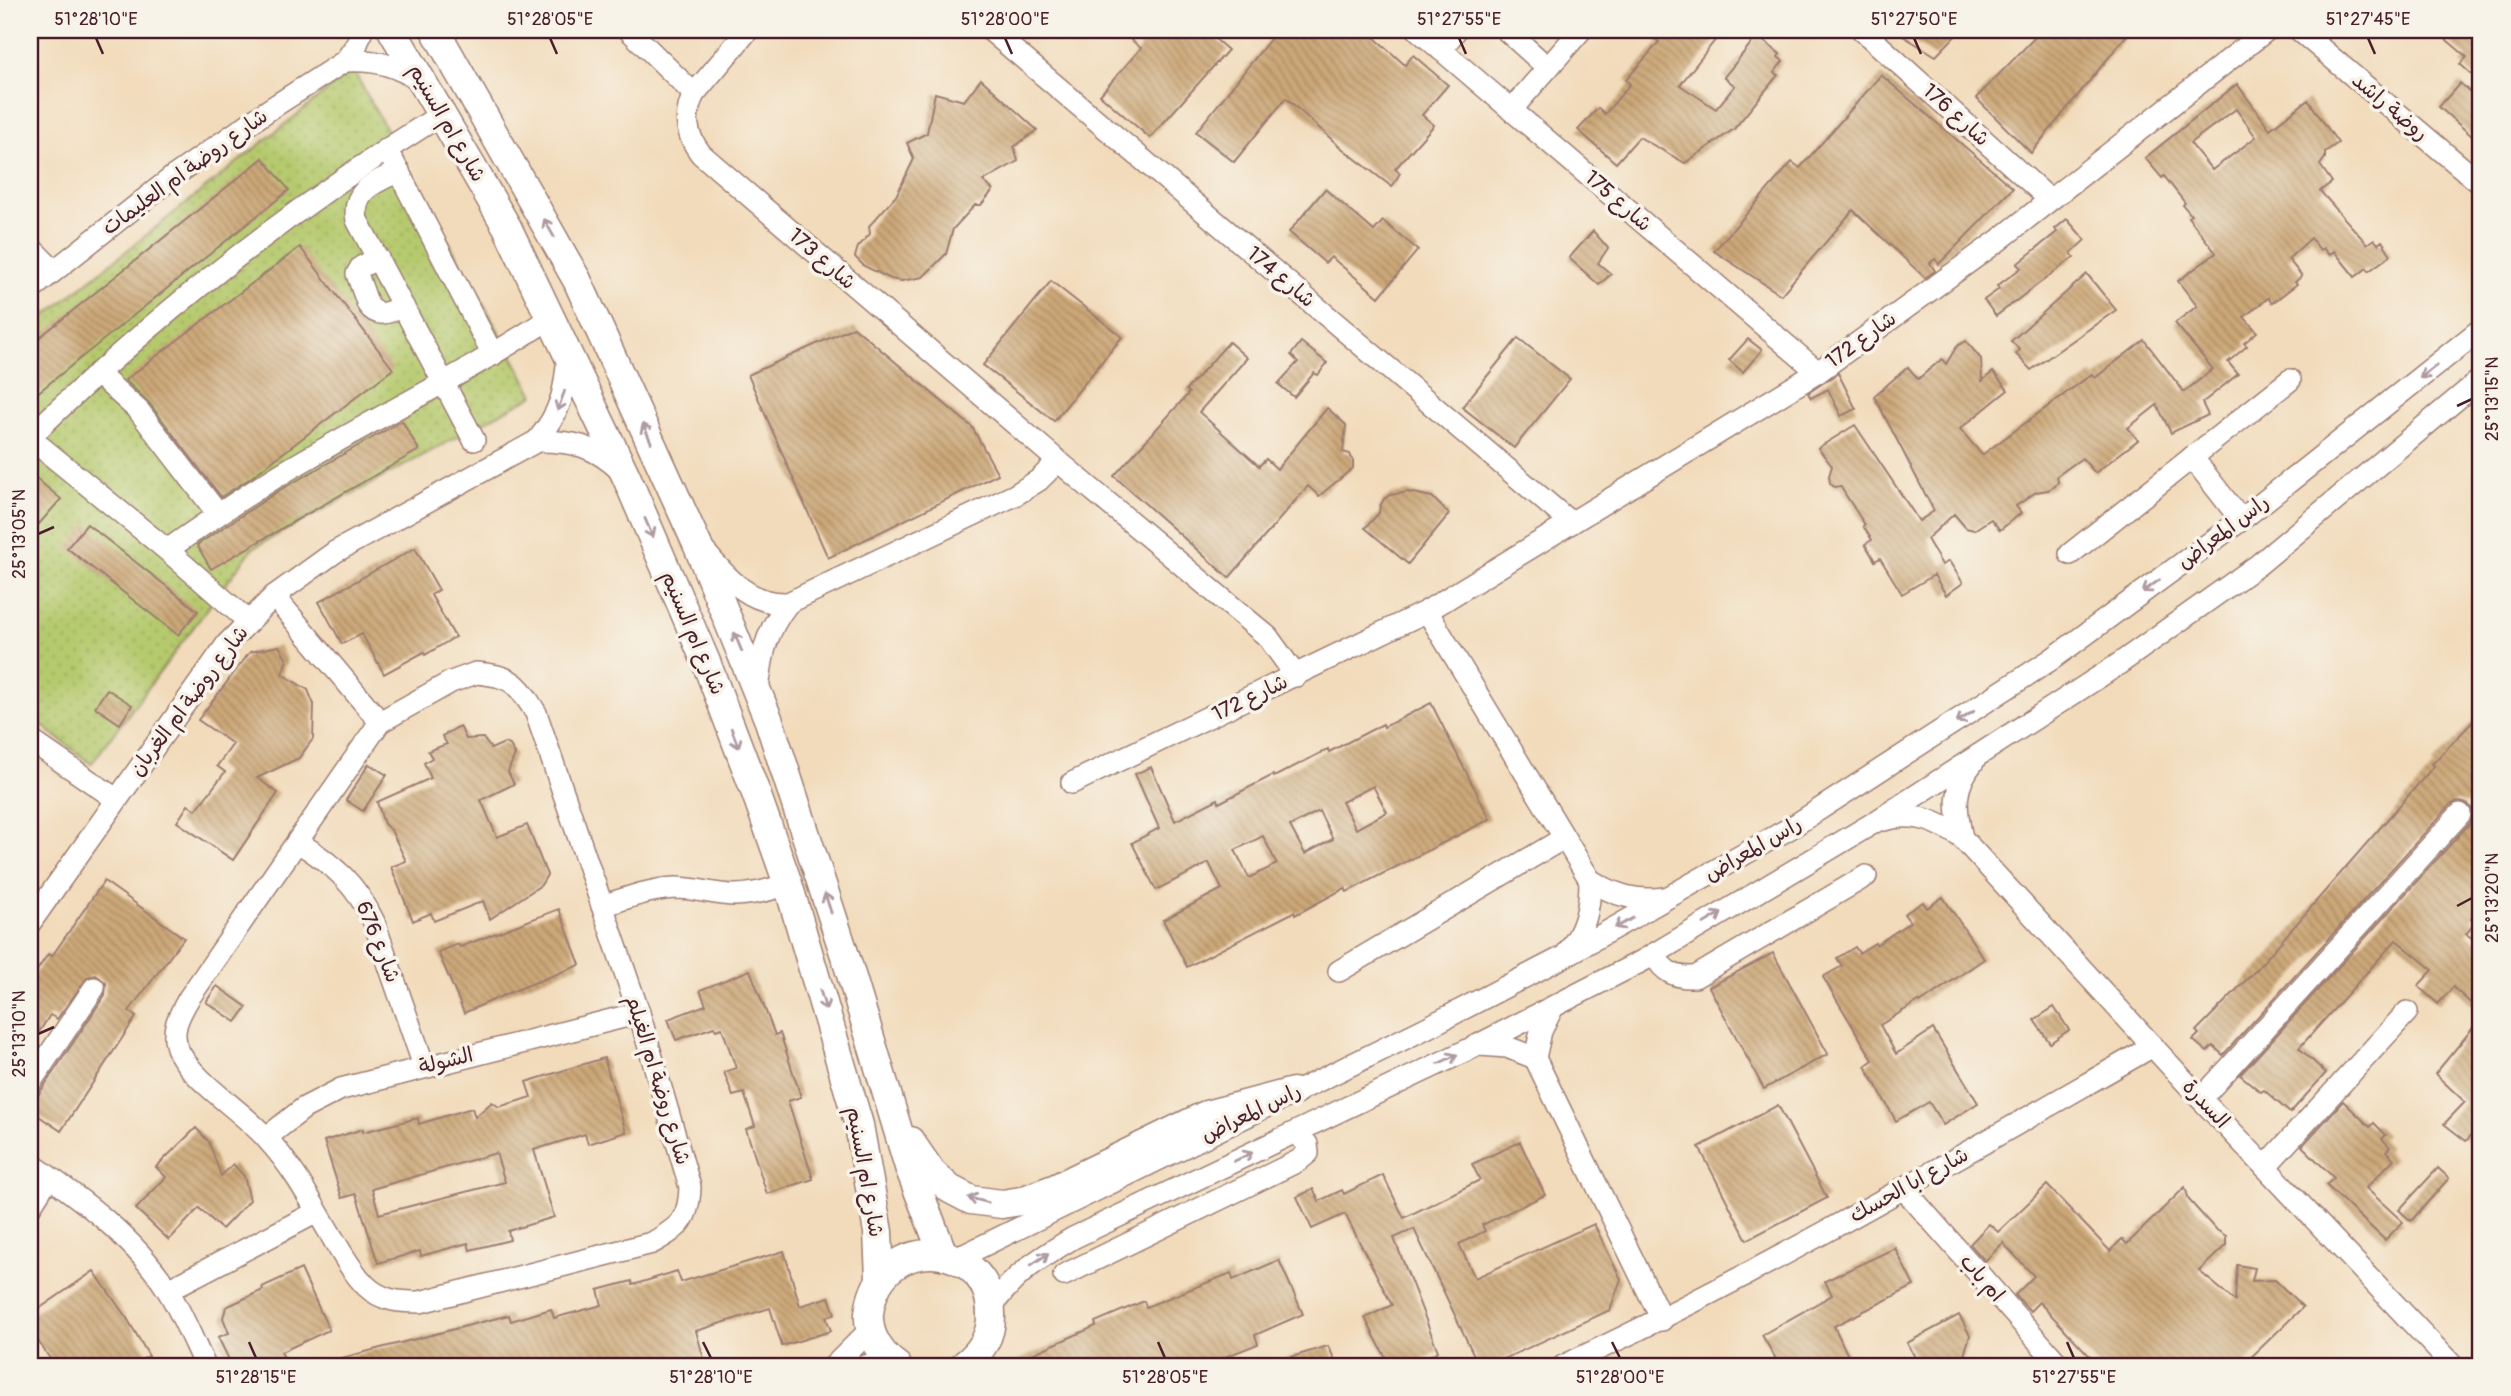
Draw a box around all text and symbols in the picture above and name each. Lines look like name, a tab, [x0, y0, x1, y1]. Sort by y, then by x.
text: 51°28'10"E	[54, 8, 138, 31]
text: 51°28'05"E	[507, 8, 593, 31]
text: 51°28'00"E	[961, 8, 1049, 31]
text: 51°27'55"E	[1417, 8, 1501, 31]
text: 51°27'50"E	[1871, 8, 1957, 31]
text: 51°27'45"E	[2326, 8, 2410, 31]
street label: شارع ام السنيم	[401, 59, 492, 188]
street label: روضة راشد	[2346, 67, 2434, 147]
street label: شارع 176	[1916, 78, 1995, 153]
street label: شارع روضة ام العليمات	[97, 103, 274, 243]
street label: شارع 175	[1578, 164, 1657, 238]
one-way arrow	[542, 218, 555, 239]
street label: شارع 173	[782, 222, 861, 297]
street label: شارع 174	[1240, 240, 1321, 314]
street label: شارع 172	[1820, 305, 1902, 376]
text: 25°13'15"N	[2481, 357, 2504, 441]
one-way arrow	[2419, 364, 2437, 379]
one-way arrow	[554, 390, 566, 412]
one-way arrow	[640, 423, 653, 444]
text: 25°13'05"N	[8, 489, 31, 579]
street label: راس المعراض	[2172, 489, 2274, 575]
one-way arrow	[643, 517, 656, 538]
street label: شارع ام السنيم	[653, 567, 731, 700]
one-way arrow	[2142, 579, 2161, 593]
street label: شارع روضة ام الغربان	[123, 620, 256, 783]
one-way arrow	[730, 631, 743, 653]
street label: شارع 172	[1208, 668, 1293, 729]
one-way arrow	[1956, 710, 1975, 724]
one-way arrow	[730, 727, 743, 749]
street label: راس المعراض	[1699, 810, 1807, 888]
text: 25°13'20"N	[2481, 853, 2504, 943]
one-way arrow	[821, 892, 834, 914]
street label: شارع 676	[349, 897, 407, 987]
one-way arrow	[1703, 910, 1723, 924]
one-way arrow	[1614, 917, 1635, 930]
one-way arrow	[818, 989, 831, 1011]
text: 25°13'10"N	[8, 990, 31, 1078]
street label: شارع روضة ام الغيلم	[617, 992, 697, 1169]
street label: الشولة	[416, 1041, 476, 1081]
one-way arrow	[1437, 1052, 1458, 1066]
street label: السدرة	[2176, 1074, 2236, 1134]
street label: راس المعراض	[1197, 1077, 1305, 1149]
street label: شارع ام السنيم	[838, 1105, 890, 1240]
street label: شارع ابا الحسك	[1845, 1141, 1974, 1230]
one-way arrow	[1232, 1150, 1253, 1163]
one-way arrow	[967, 1193, 990, 1206]
street label: ام باب	[1952, 1248, 2010, 1309]
one-way arrow	[1029, 1252, 1049, 1266]
text: 51°28'15"E	[216, 1366, 296, 1389]
text: 51°28'10"E	[669, 1366, 753, 1389]
text: 51°28'05"E	[1122, 1366, 1208, 1389]
text: 51°28'00"E	[1576, 1366, 1664, 1389]
text: 51°27'55"E	[2032, 1366, 2116, 1389]

